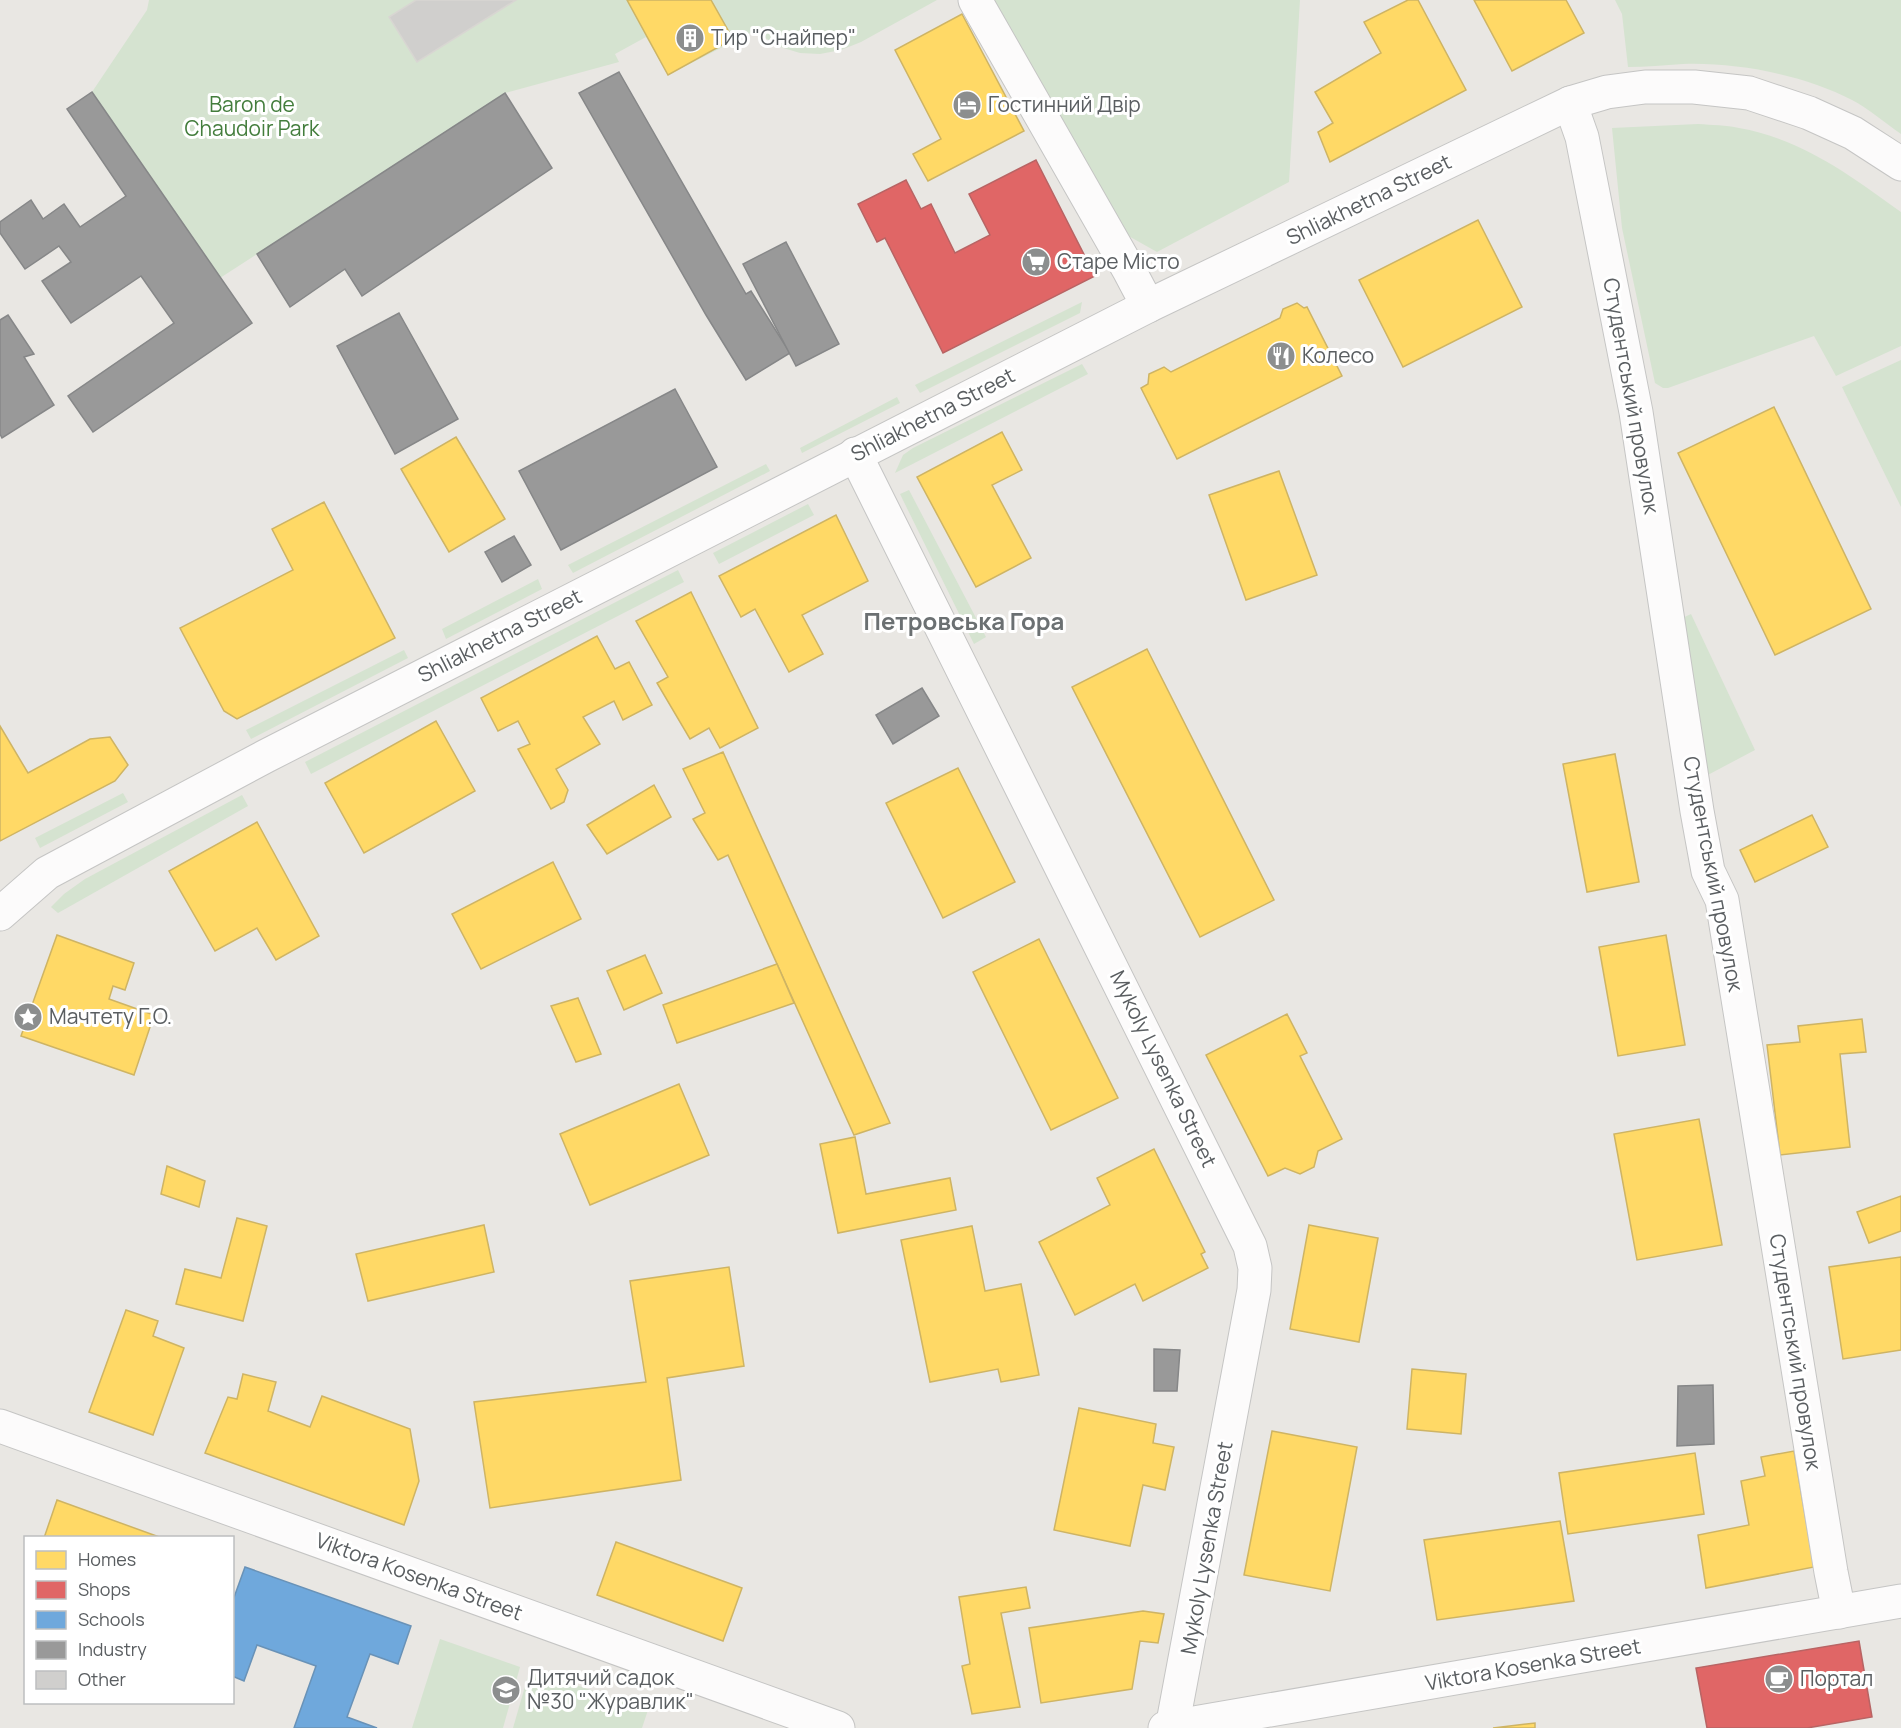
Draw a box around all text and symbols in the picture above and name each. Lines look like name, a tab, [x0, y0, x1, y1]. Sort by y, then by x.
building icon: Тир "Снайпер"	[674, 22, 706, 54]
place label: Тир "Снайпер"	[711, 23, 856, 51]
hotel icon: Гостинний Двір	[951, 89, 983, 121]
park label: Baron de Chaudoir Park	[184, 90, 320, 142]
place label: Гостинний Двір	[988, 90, 1141, 118]
street label: Shliakhetna Street	[1281, 147, 1456, 251]
supermarket icon: Старе Місто	[1020, 246, 1052, 278]
place label: Старе Місто	[1057, 247, 1180, 275]
street label: Студентський провулок	[1597, 276, 1667, 516]
restaurant icon: Колесо	[1265, 340, 1297, 372]
place label: Колесо	[1302, 341, 1374, 369]
street label: Shliakhetna Street	[846, 361, 1019, 468]
street label: Shliakhetna Street	[413, 582, 586, 689]
district label: Петровська Гора	[864, 604, 1064, 637]
street label: Студентський провулок	[1677, 754, 1751, 994]
street label: Mykoly Lysenka Street	[1104, 965, 1224, 1172]
place icon: Мачтету Г.О.	[12, 1001, 44, 1033]
place label: Мачтету Г.О.	[49, 1002, 172, 1030]
street label: Студентський провулок	[1763, 1232, 1829, 1473]
street label: Mykoly Lysenka Street	[1173, 1439, 1239, 1656]
street label: Viktora Kosenka Street	[312, 1526, 527, 1627]
legend	[24, 1536, 234, 1704]
text: Homes	[78, 1547, 136, 1571]
text: Shops	[78, 1577, 130, 1601]
text: Schools	[78, 1607, 145, 1631]
street label: Viktora Kosenka Street	[1423, 1631, 1643, 1697]
text: Industry	[78, 1637, 147, 1661]
place label: Дитячий садок №30 "Журавлик"	[527, 1663, 694, 1715]
cafe icon: Портал	[1763, 1663, 1795, 1695]
place label: Портал	[1800, 1664, 1873, 1692]
text: Other	[78, 1667, 126, 1691]
school or university icon: Дитячий садок №30 "Журавлик"	[490, 1674, 522, 1706]

